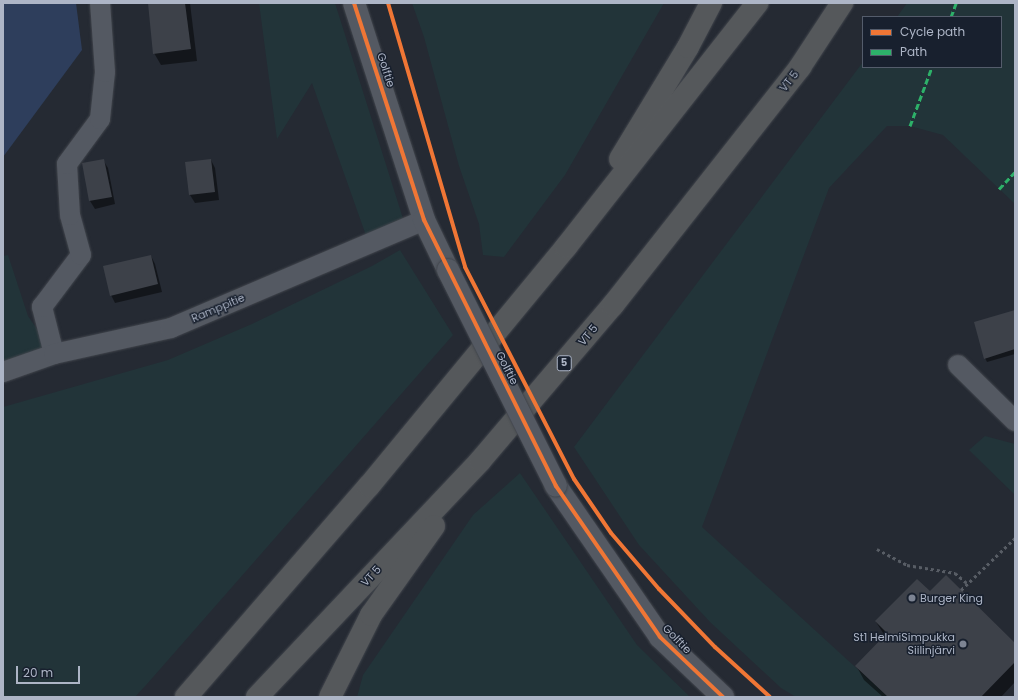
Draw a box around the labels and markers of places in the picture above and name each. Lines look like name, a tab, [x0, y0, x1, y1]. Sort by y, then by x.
place label: Burger King	[920, 591, 983, 605]
marker: Burger King	[907, 593, 917, 603]
place label: St1 HelmiSimpukka Siilinjärvi	[853, 631, 955, 657]
marker: St1 HelmiSimpukka Siilinjärvi	[958, 639, 968, 649]

